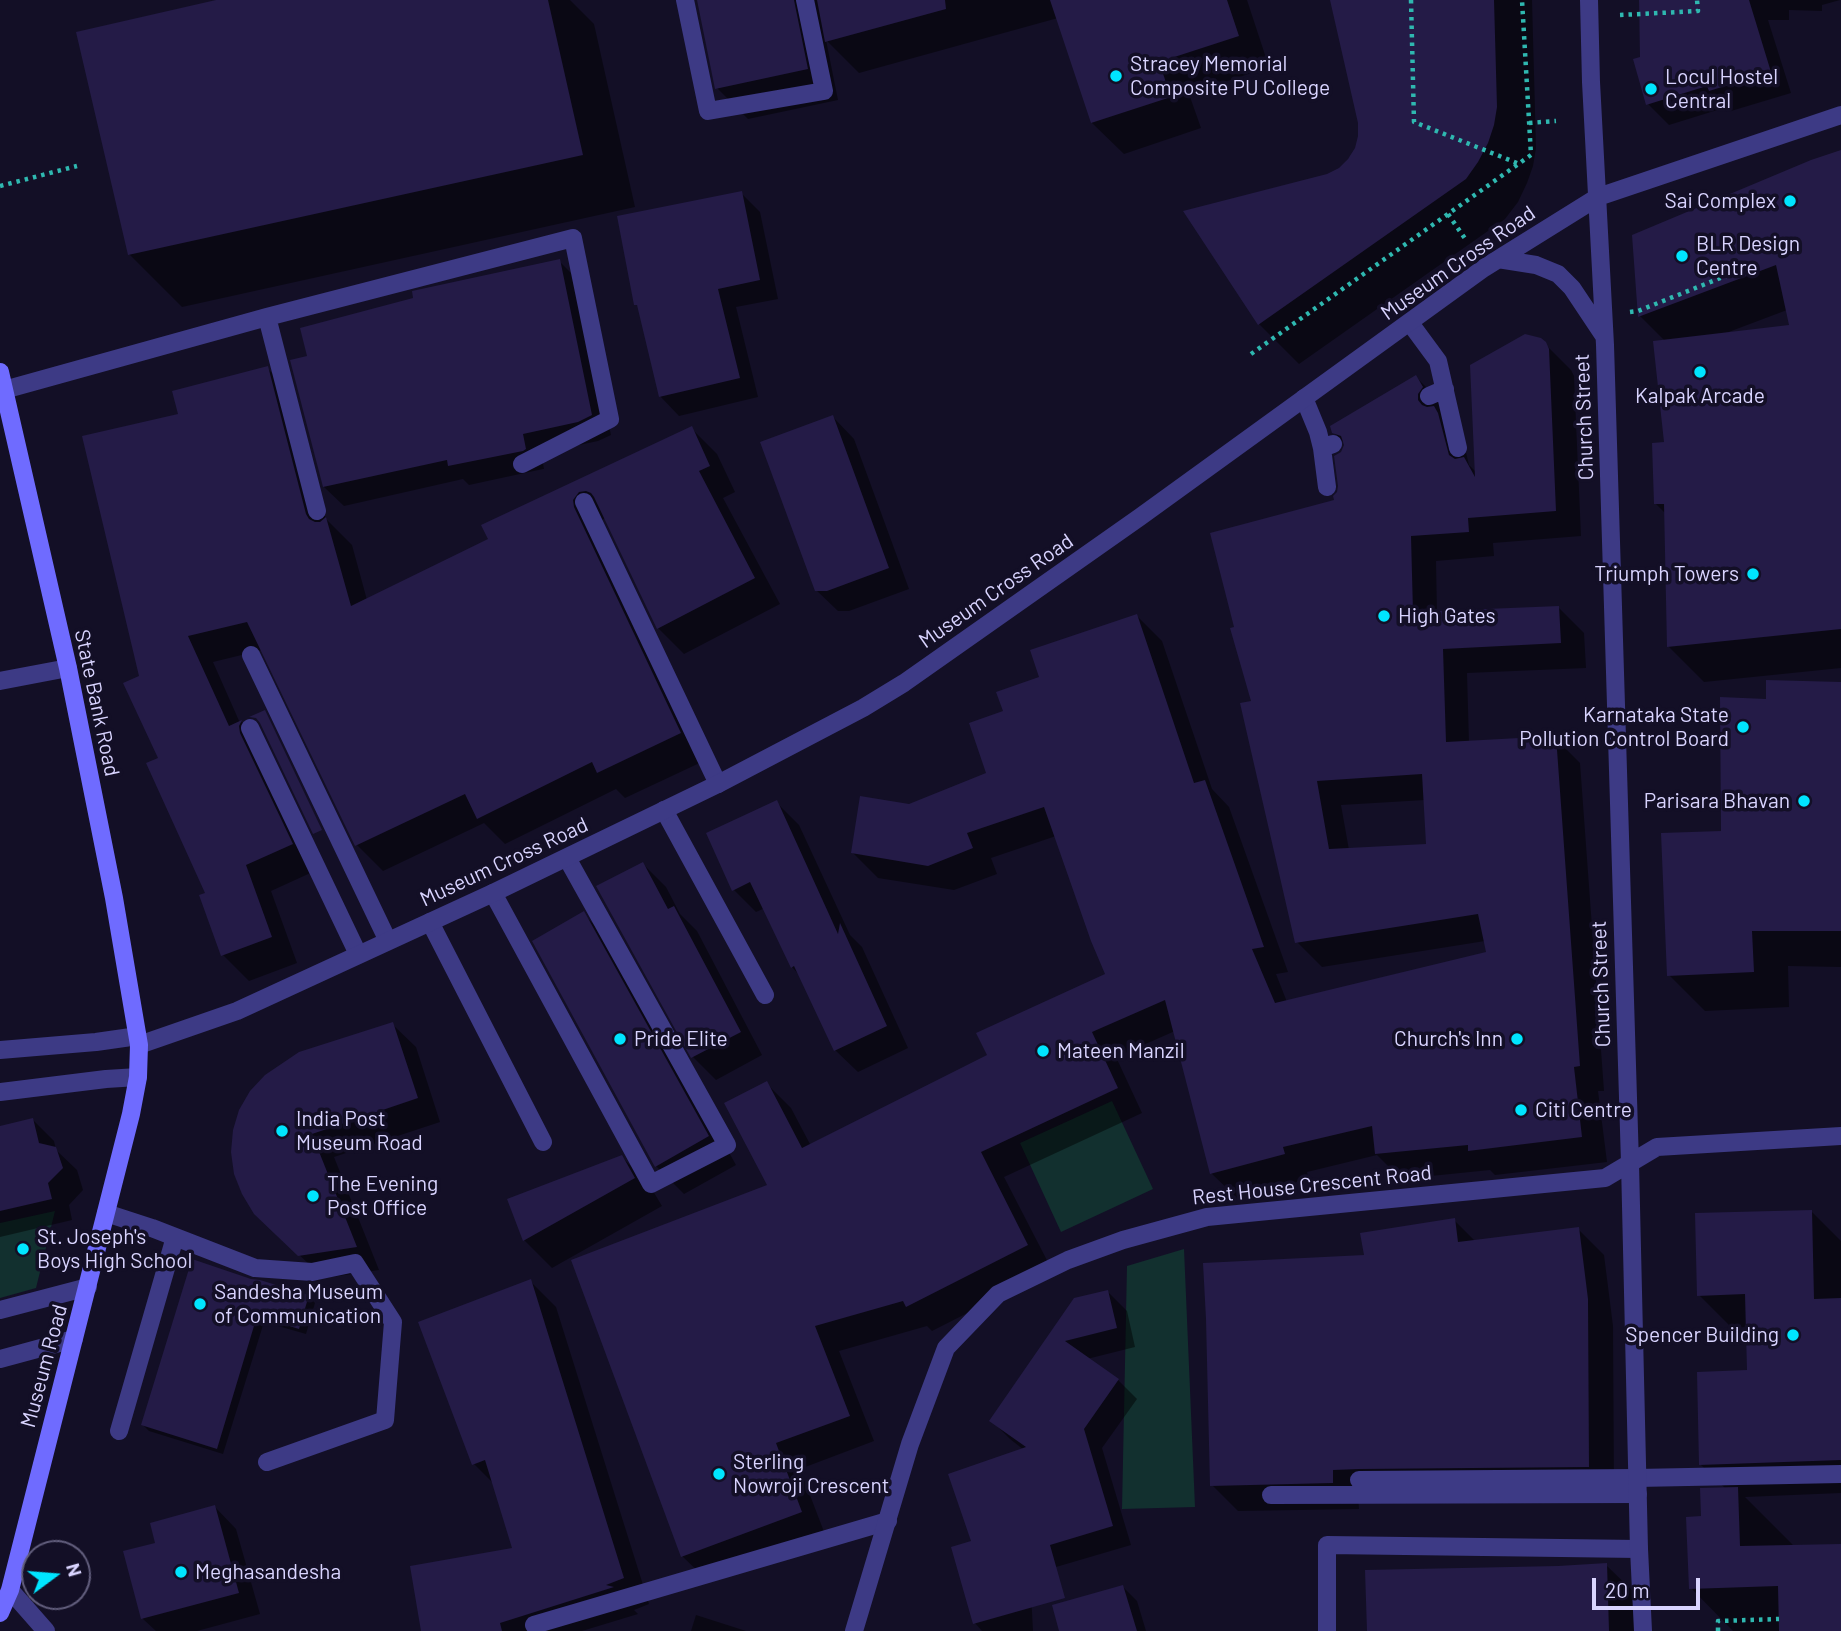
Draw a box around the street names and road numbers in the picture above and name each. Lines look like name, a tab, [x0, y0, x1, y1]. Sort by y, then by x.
street label: Museum Cross Road	[1376, 200, 1540, 326]
street label: Church Street	[1569, 353, 1599, 481]
street label: Museum Cross Road	[914, 528, 1078, 654]
street label: State Bank Road	[69, 627, 125, 779]
street label: Museum Cross Road	[416, 812, 592, 912]
street label: Church Street	[1586, 920, 1616, 1048]
street label: Rest House Crescent Road	[1191, 1160, 1433, 1210]
street label: Museum Road	[15, 1301, 73, 1431]

